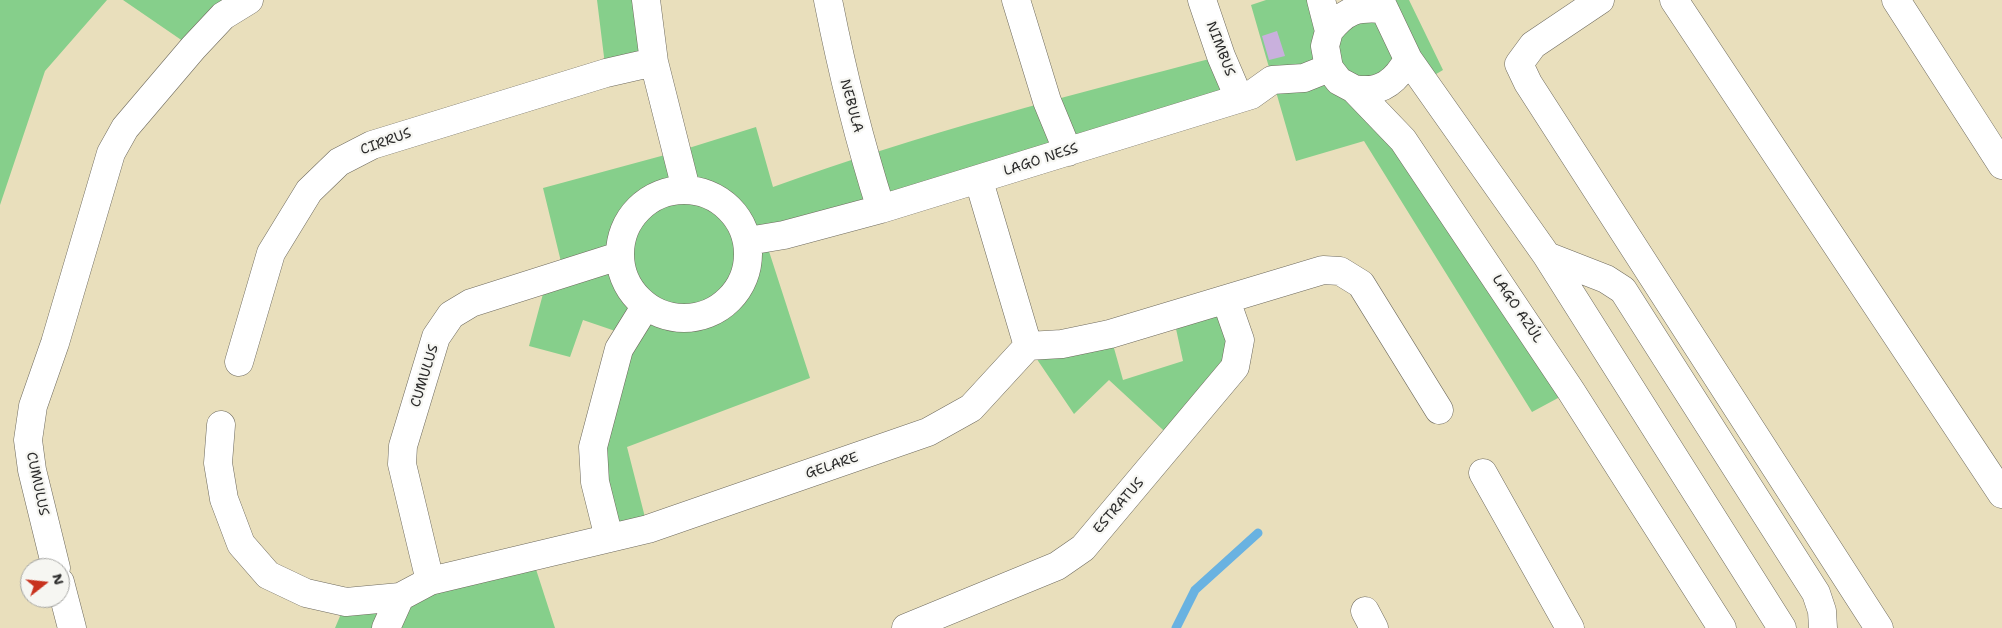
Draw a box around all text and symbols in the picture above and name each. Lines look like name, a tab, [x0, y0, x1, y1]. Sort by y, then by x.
street label: NIMBUS	[1202, 19, 1238, 79]
street label: NEBULA	[836, 77, 866, 135]
street label: CIRRUS	[358, 125, 414, 159]
street label: LAGO NESS	[1002, 140, 1080, 180]
street label: LAGO AZÚL	[1488, 272, 1546, 346]
street label: CUMULUS	[408, 343, 442, 409]
street label: GELARE	[803, 449, 861, 483]
street label: CUMULUS	[22, 451, 52, 517]
street label: ESTRATUS	[1090, 475, 1148, 537]
north arrow	[20, 558, 70, 608]
text: N	[48, 571, 69, 587]

